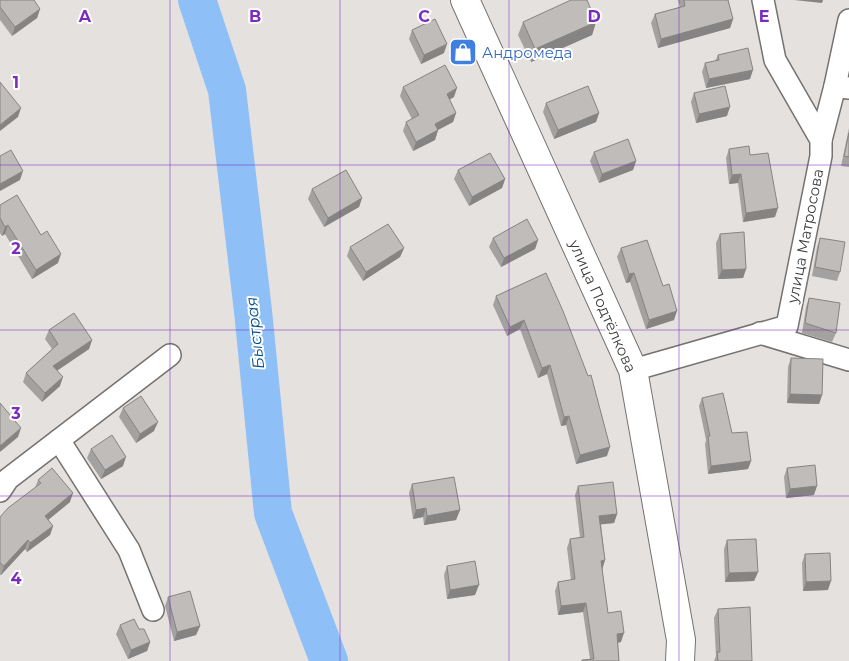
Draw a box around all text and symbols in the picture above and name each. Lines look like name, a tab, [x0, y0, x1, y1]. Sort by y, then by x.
text: A	[78, 7, 92, 26]
text: B	[249, 7, 261, 26]
text: C	[418, 7, 430, 26]
text: D	[587, 7, 601, 26]
text: E	[759, 7, 769, 26]
shop icon: Андромеда	[448, 37, 478, 67]
place label: Андромеда	[482, 43, 572, 62]
text: 1	[13, 73, 19, 92]
street label: улица Матросова	[782, 167, 827, 306]
street label: улица Подтёлкова	[565, 236, 641, 375]
text: 2	[11, 239, 21, 258]
water label: Быстрая	[242, 296, 268, 370]
text: 3	[10, 404, 21, 423]
text: 4	[10, 569, 22, 588]

